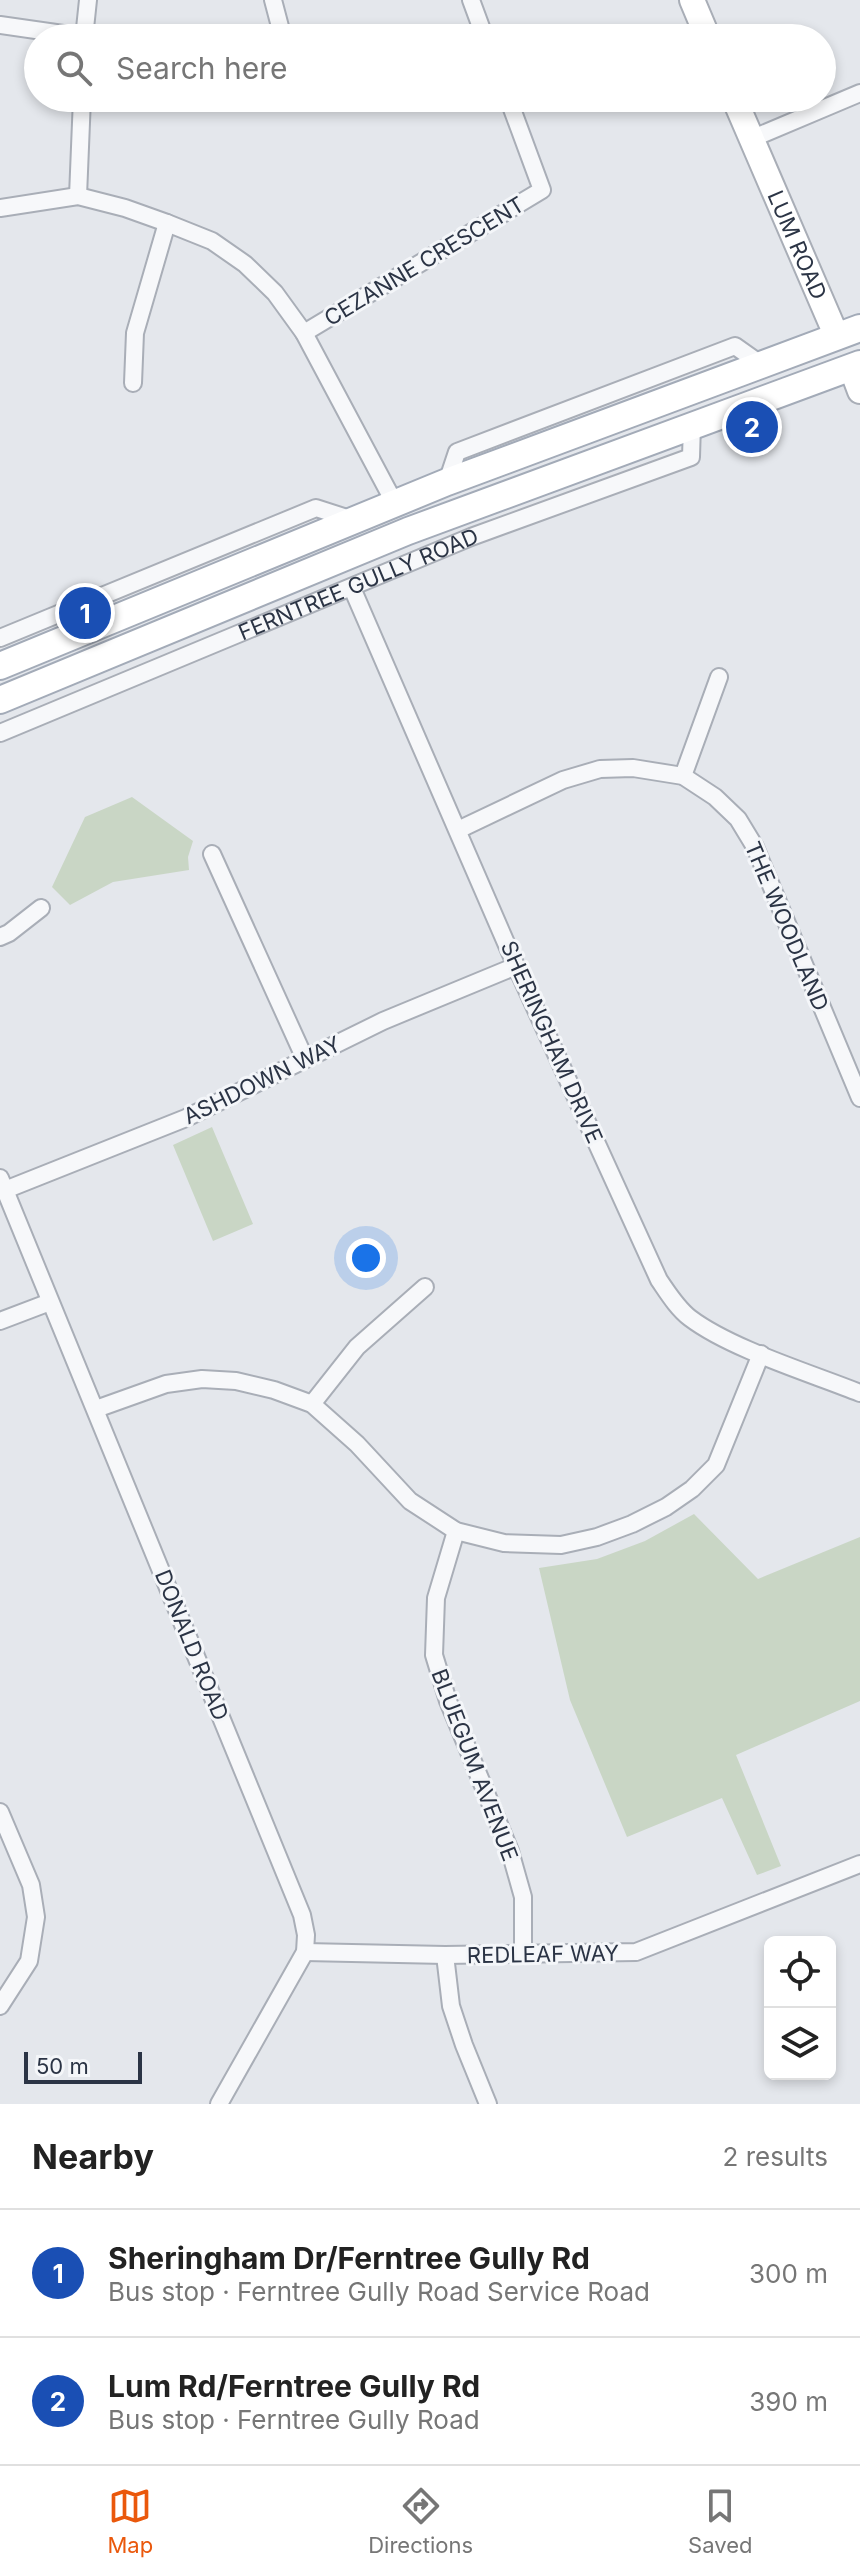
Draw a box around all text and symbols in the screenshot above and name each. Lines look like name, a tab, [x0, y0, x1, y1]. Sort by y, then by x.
search box	[24, 24, 836, 112]
icon: search	[52, 46, 96, 90]
text: Search here	[116, 50, 288, 86]
street label: LUM ROAD	[762, 186, 832, 303]
street label: CEZANNE CRESCENT	[319, 191, 529, 331]
pin: 2	[726, 397, 778, 457]
street label: FERNTREE GULLY ROAD	[234, 522, 482, 645]
pin: 1	[59, 583, 111, 643]
street label: THE WOODLAND	[740, 838, 834, 1014]
street label: SHERINGHAM DRIVE	[496, 937, 608, 1147]
street label: ASHDOWN WAY	[179, 1031, 345, 1129]
your location	[346, 1238, 386, 1278]
street label: DONALD ROAD	[150, 1566, 234, 1724]
street label: BLUEGUM AVENUE	[426, 1665, 524, 1865]
map controls	[764, 1936, 836, 2080]
button: locate	[764, 1936, 836, 2008]
street label: REDLEAF WAY	[467, 1940, 619, 1968]
button: layers	[764, 2008, 836, 2080]
scale bar	[24, 2048, 142, 2084]
text: 50 m	[36, 2053, 89, 2079]
text: Nearby	[32, 2136, 154, 2177]
text: 2 results	[723, 2141, 828, 2172]
text: Sheringham Dr/Ferntree Gully Rd	[108, 2240, 590, 2276]
text: 1	[52, 2258, 64, 2289]
text: 300 m	[749, 2258, 828, 2289]
text: Bus stop · Ferntree Gully Road Service Road	[108, 2276, 650, 2307]
text: Lum Rd/Ferntree Gully Rd	[108, 2368, 480, 2404]
text: 2	[50, 2386, 66, 2417]
text: 390 m	[749, 2386, 828, 2417]
text: Bus stop · Ferntree Gully Road	[108, 2404, 480, 2435]
tab: Map	[108, 2484, 153, 2558]
tab: Directions	[368, 2484, 473, 2558]
tab: Saved	[688, 2484, 752, 2558]

